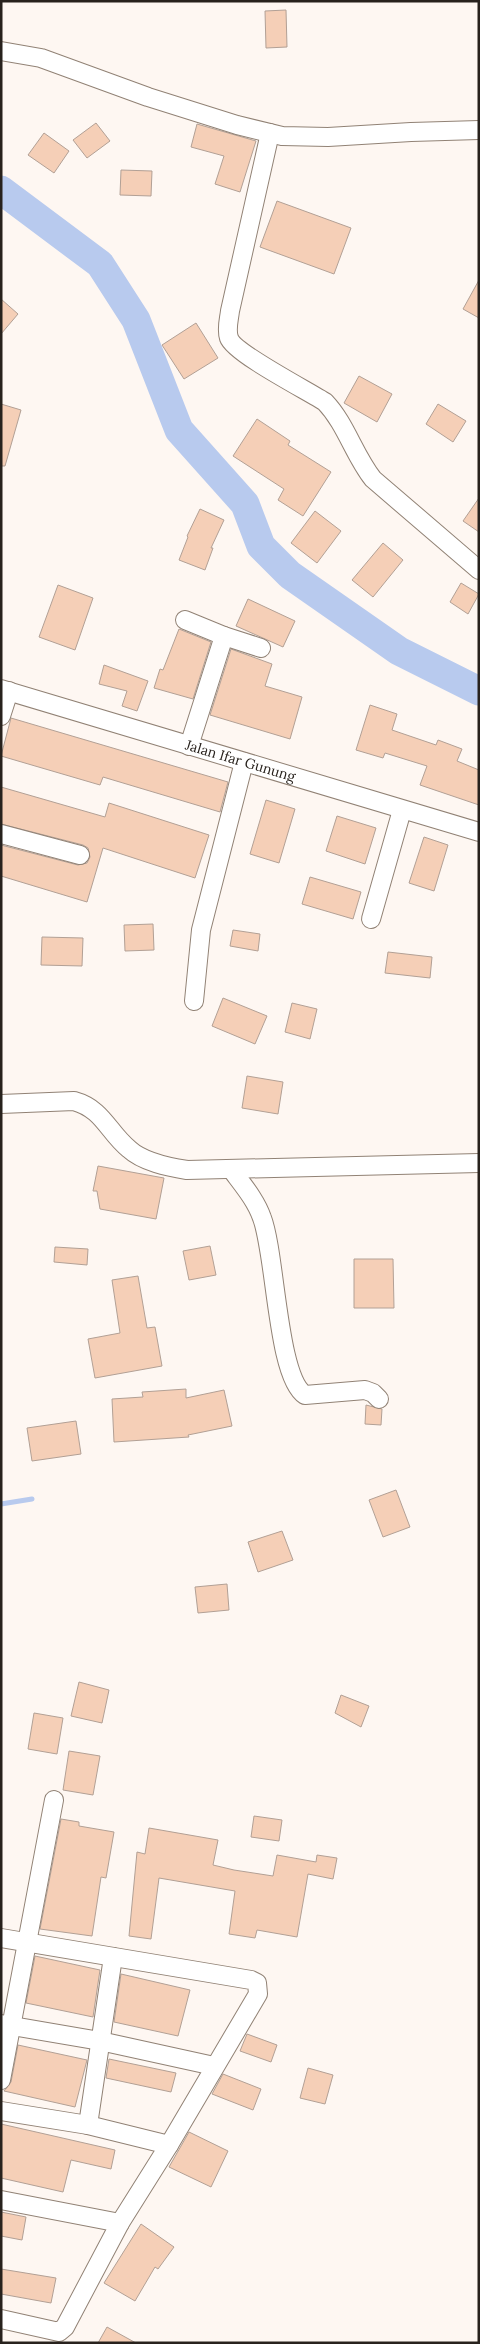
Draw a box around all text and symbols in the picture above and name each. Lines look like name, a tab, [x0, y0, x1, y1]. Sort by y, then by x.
street label: Jalan Ifar Gunung	[182, 735, 298, 786]

